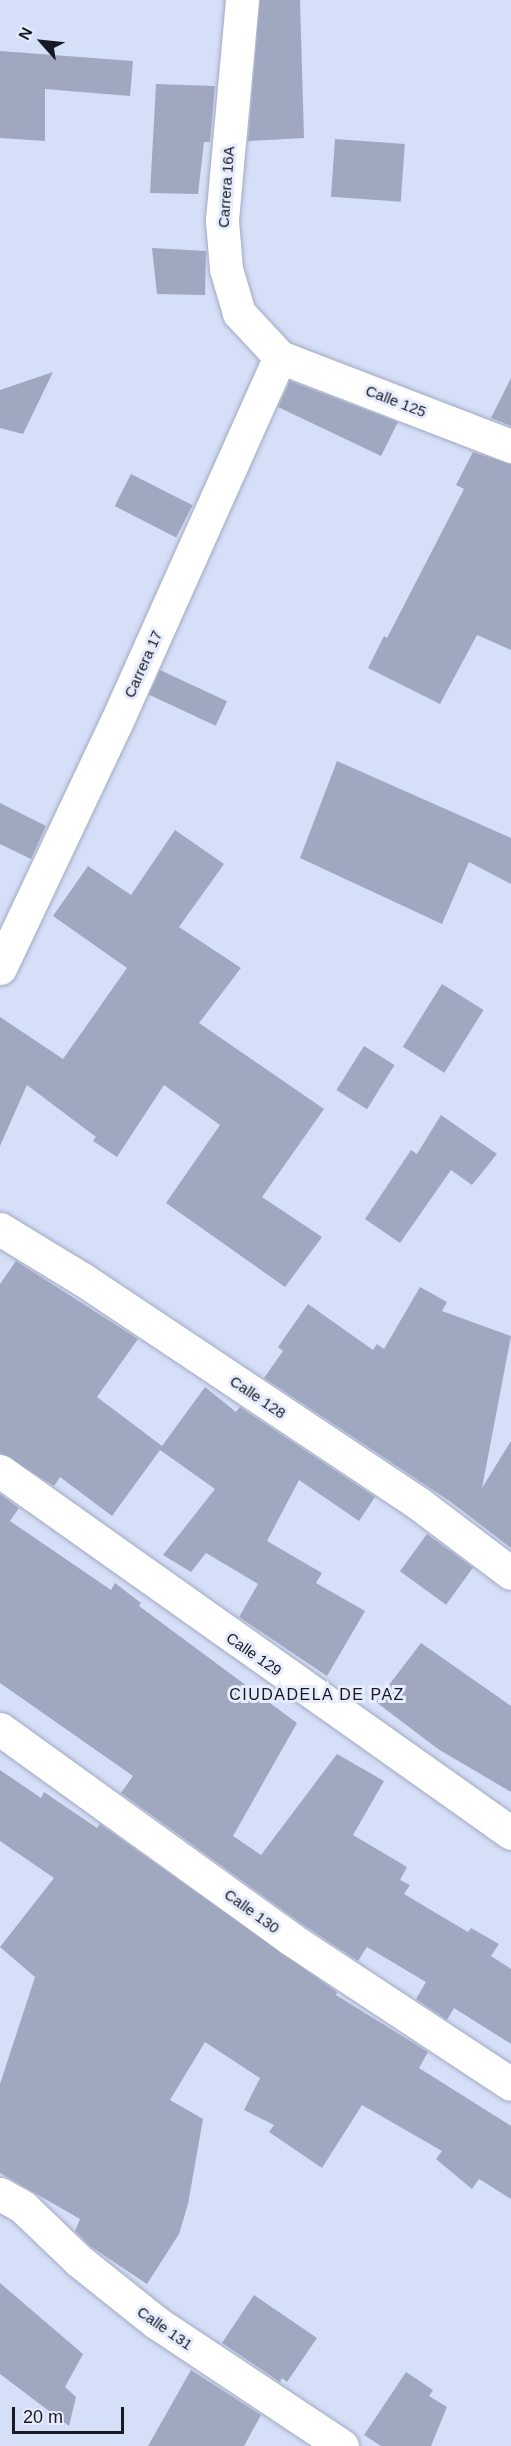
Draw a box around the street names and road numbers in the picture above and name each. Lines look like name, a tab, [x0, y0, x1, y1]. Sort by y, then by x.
street label: Carrera 16A	[214, 146, 238, 228]
street label: Calle 125	[363, 381, 429, 421]
street label: Carrera 17	[120, 628, 166, 700]
street label: Calle 128	[227, 1372, 289, 1422]
street label: Calle 129	[223, 1628, 285, 1680]
street label: Calle 130	[221, 1885, 283, 1937]
street label: Calle 131	[134, 2302, 196, 2354]

